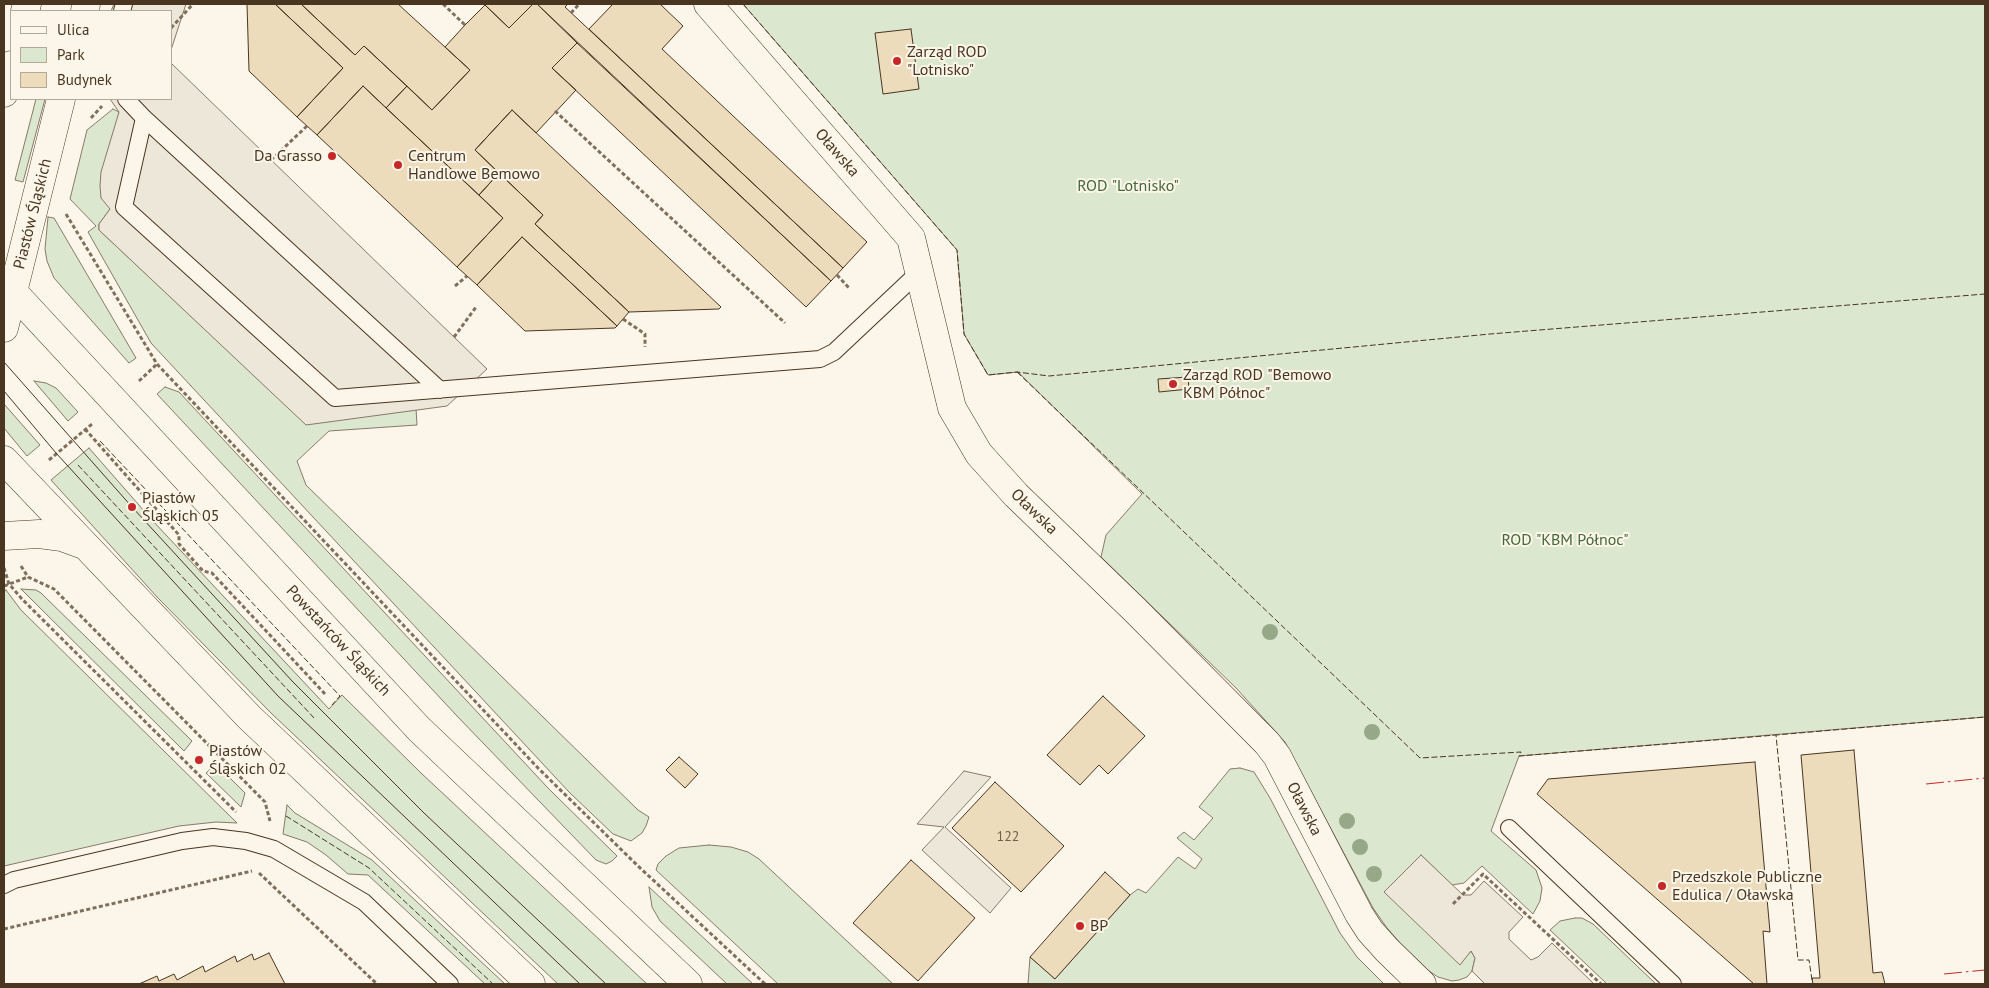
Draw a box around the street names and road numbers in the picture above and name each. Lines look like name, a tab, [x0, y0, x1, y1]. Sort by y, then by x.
street label: Oławska	[811, 125, 863, 181]
street label: Piastów Śląskich	[10, 157, 56, 271]
street label: Oławska	[1007, 485, 1061, 539]
street label: Powstańców Śląskich	[282, 582, 394, 700]
street label: Oławska	[1282, 779, 1326, 839]

